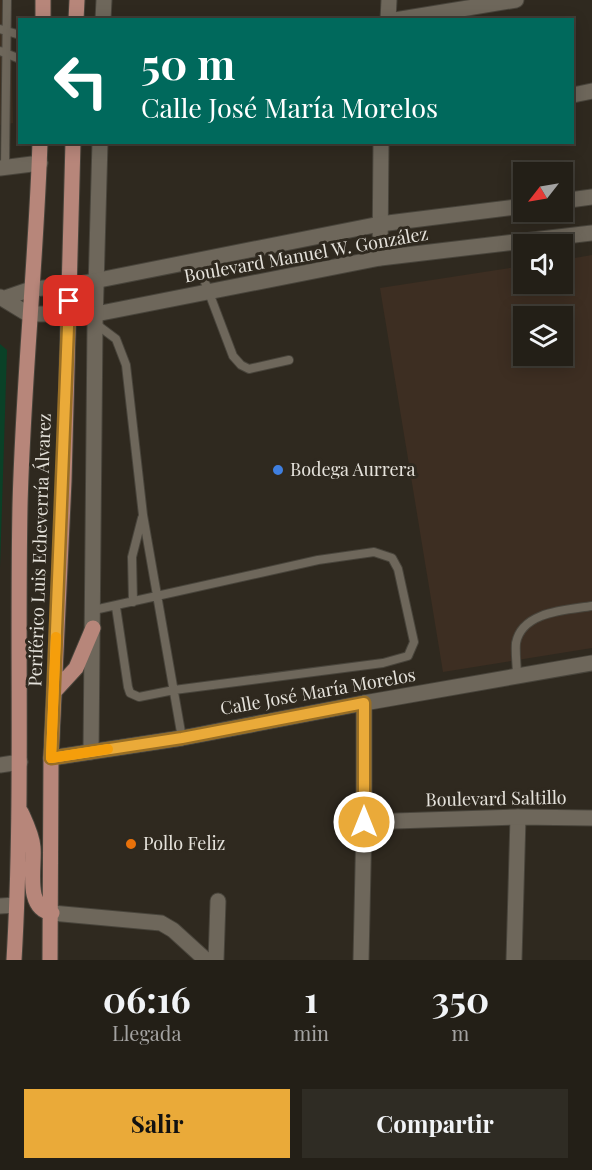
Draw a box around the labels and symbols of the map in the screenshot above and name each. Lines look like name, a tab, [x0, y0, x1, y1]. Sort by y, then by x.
north arrow	[513, 162, 573, 222]
street label: Boulevard Manuel W. González	[182, 221, 430, 287]
pin	[43, 275, 94, 326]
street label: Periférico Luis Echeverría Álvarez	[22, 413, 56, 687]
place label: Bodega Aurrera	[290, 457, 416, 481]
marker: Bodega Aurrera	[271, 463, 285, 477]
street label: Calle José María Morelos	[218, 662, 417, 720]
street label: Boulevard Saltillo	[425, 785, 567, 811]
position arrow	[332, 790, 396, 854]
place label: Pollo Feliz	[143, 831, 225, 855]
marker: Pollo Feliz	[124, 837, 138, 851]

